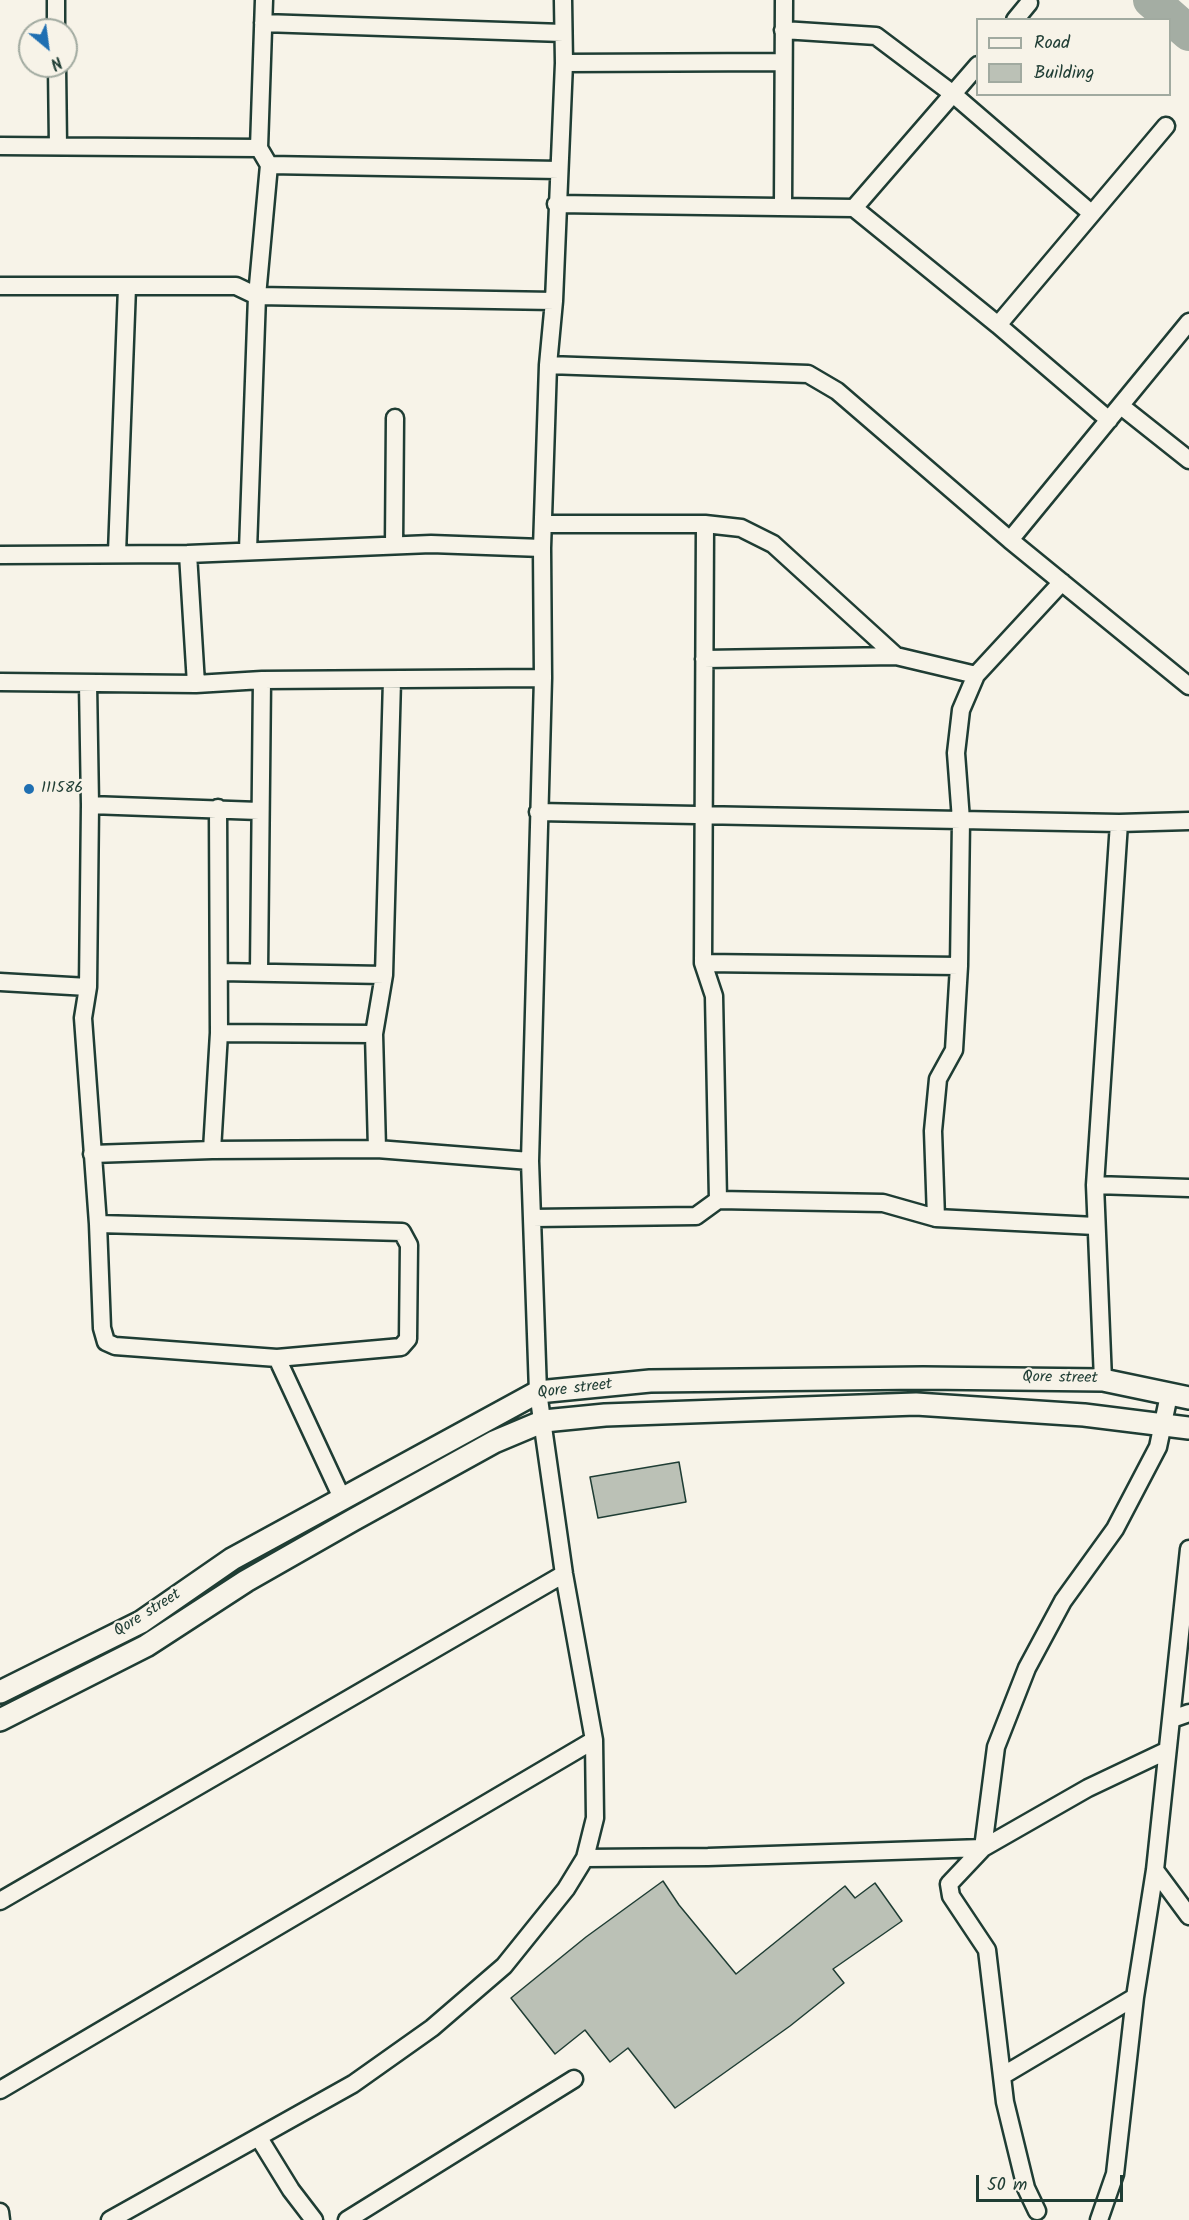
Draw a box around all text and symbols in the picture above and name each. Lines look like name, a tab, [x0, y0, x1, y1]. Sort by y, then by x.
north arrow	[18, 18, 78, 78]
legend	[976, 18, 1171, 96]
text: Road	[1034, 29, 1070, 58]
text: N	[46, 49, 66, 76]
text: Building	[1034, 59, 1094, 88]
place label: 111586	[41, 779, 83, 799]
marker: 111586	[22, 782, 36, 796]
street label: Qore street	[1022, 1369, 1098, 1389]
street label: Qore street	[536, 1376, 614, 1404]
street label: Qore street	[111, 1586, 185, 1642]
scale bar	[979, 2163, 1126, 2201]
text: 50 m	[987, 2171, 1027, 2200]

